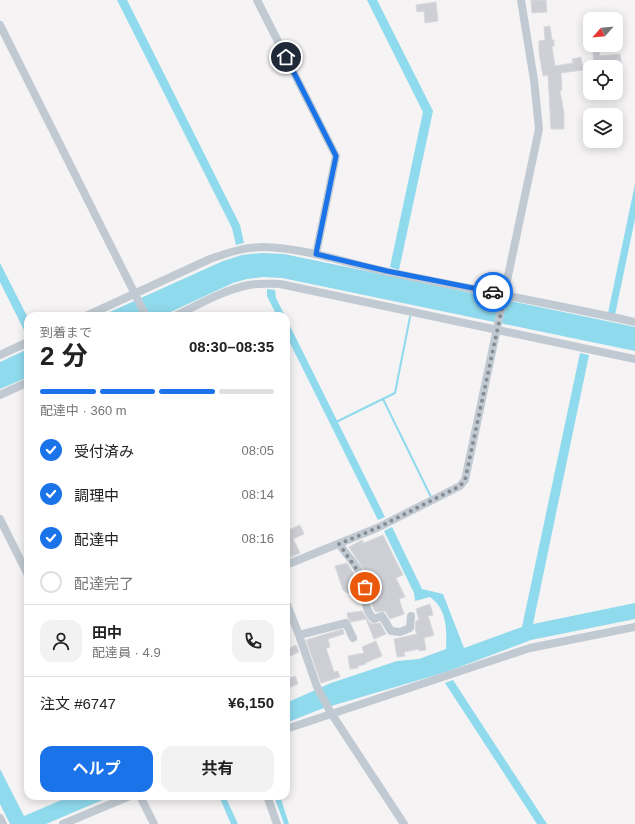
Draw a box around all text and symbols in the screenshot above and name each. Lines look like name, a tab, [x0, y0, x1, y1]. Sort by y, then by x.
north arrow	[583, 12, 623, 52]
map controls	[583, 12, 623, 148]
pin	[269, 40, 303, 74]
icon: home	[275, 46, 297, 68]
button: locate	[583, 60, 623, 100]
button: layers	[583, 108, 623, 148]
courier	[473, 272, 513, 312]
icon: car	[482, 281, 504, 303]
text: 到着まで	[40, 325, 92, 340]
text: 08:30–08:35	[189, 338, 274, 355]
text: 2 分	[40, 341, 88, 371]
text: 配達中 · 360 m	[40, 403, 127, 418]
icon: check	[40, 439, 62, 461]
text: 受付済み	[74, 443, 134, 460]
text: 08:05	[241, 443, 274, 458]
icon: check	[40, 483, 62, 505]
text: 調理中	[74, 487, 119, 504]
text: 08:14	[241, 487, 274, 502]
icon: check	[40, 527, 62, 549]
text: 配達中	[74, 531, 119, 548]
text: 08:16	[241, 531, 274, 546]
pin	[348, 570, 382, 604]
text: 配達完了	[74, 575, 134, 592]
icon: bag	[354, 576, 376, 598]
button: person	[40, 620, 82, 662]
button: phone	[232, 620, 274, 662]
text: 田中	[92, 624, 122, 641]
text: 配達員 · 4.9	[92, 645, 161, 660]
text: ¥6,150	[228, 694, 274, 711]
text: 注文 #6747	[40, 695, 116, 712]
button: ヘルプ	[40, 746, 153, 792]
button: 共有	[161, 746, 274, 792]

